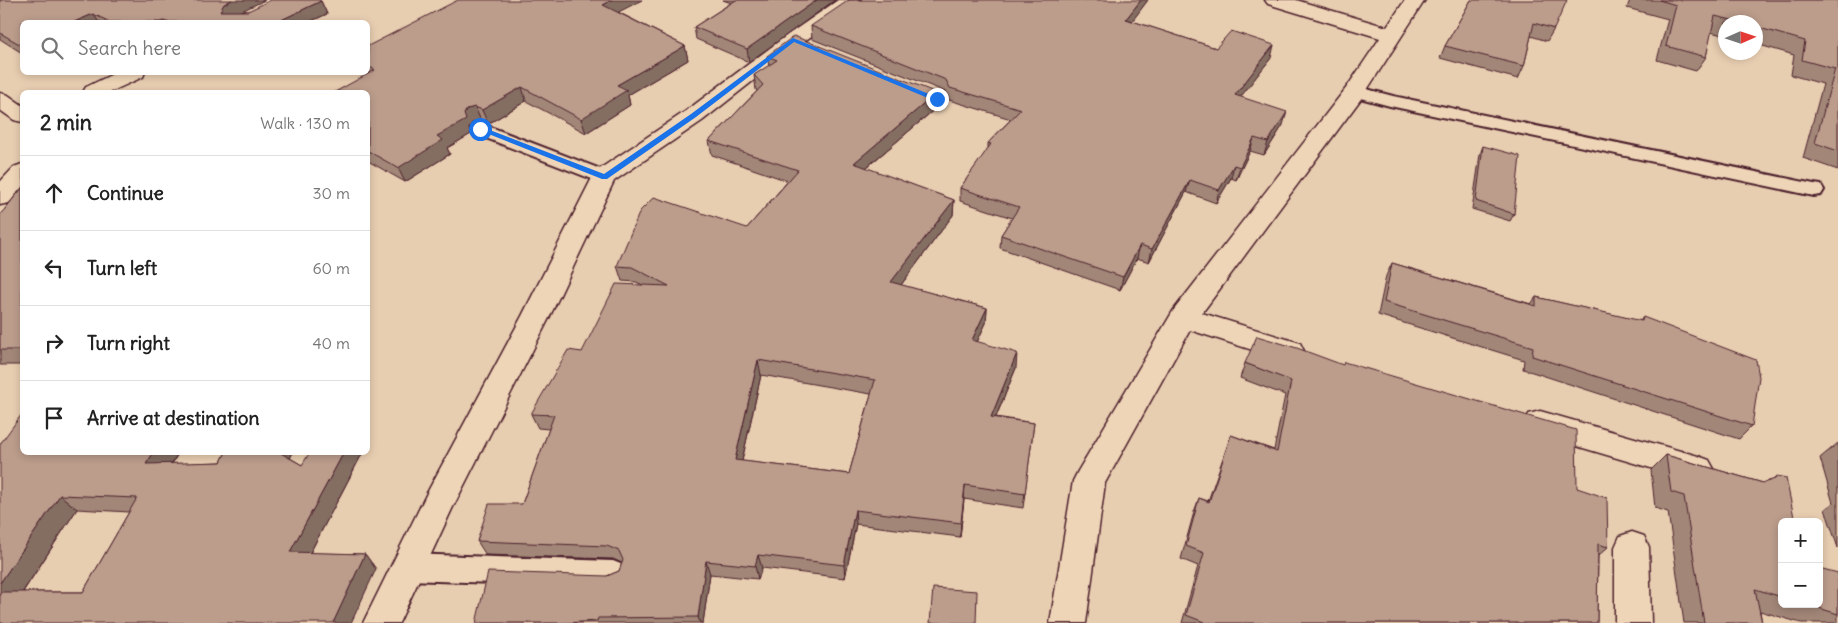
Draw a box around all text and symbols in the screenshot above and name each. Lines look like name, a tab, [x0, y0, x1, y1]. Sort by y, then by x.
north arrow	[1718, 15, 1763, 60]
search box	[20, 20, 370, 75]
icon: search	[38, 34, 66, 62]
text: Search here	[78, 36, 181, 60]
route end	[926, 88, 949, 111]
text: 2 min	[40, 109, 92, 136]
text: Walk · 130 m	[260, 113, 350, 133]
route start	[469, 118, 492, 141]
icon: ahead	[40, 179, 68, 207]
text: Continue	[87, 181, 164, 205]
text: 30 m	[313, 183, 350, 203]
icon: left	[40, 254, 68, 282]
text: Turn left	[87, 256, 157, 280]
text: 60 m	[312, 258, 350, 278]
icon: right	[40, 329, 68, 357]
text: Turn right	[87, 331, 170, 355]
text: 40 m	[312, 333, 350, 353]
icon: arrive	[40, 404, 68, 432]
text: Arrive at destination	[87, 406, 260, 430]
map controls	[1778, 518, 1823, 608]
button: +	[1778, 518, 1823, 563]
button: −	[1778, 563, 1823, 608]

